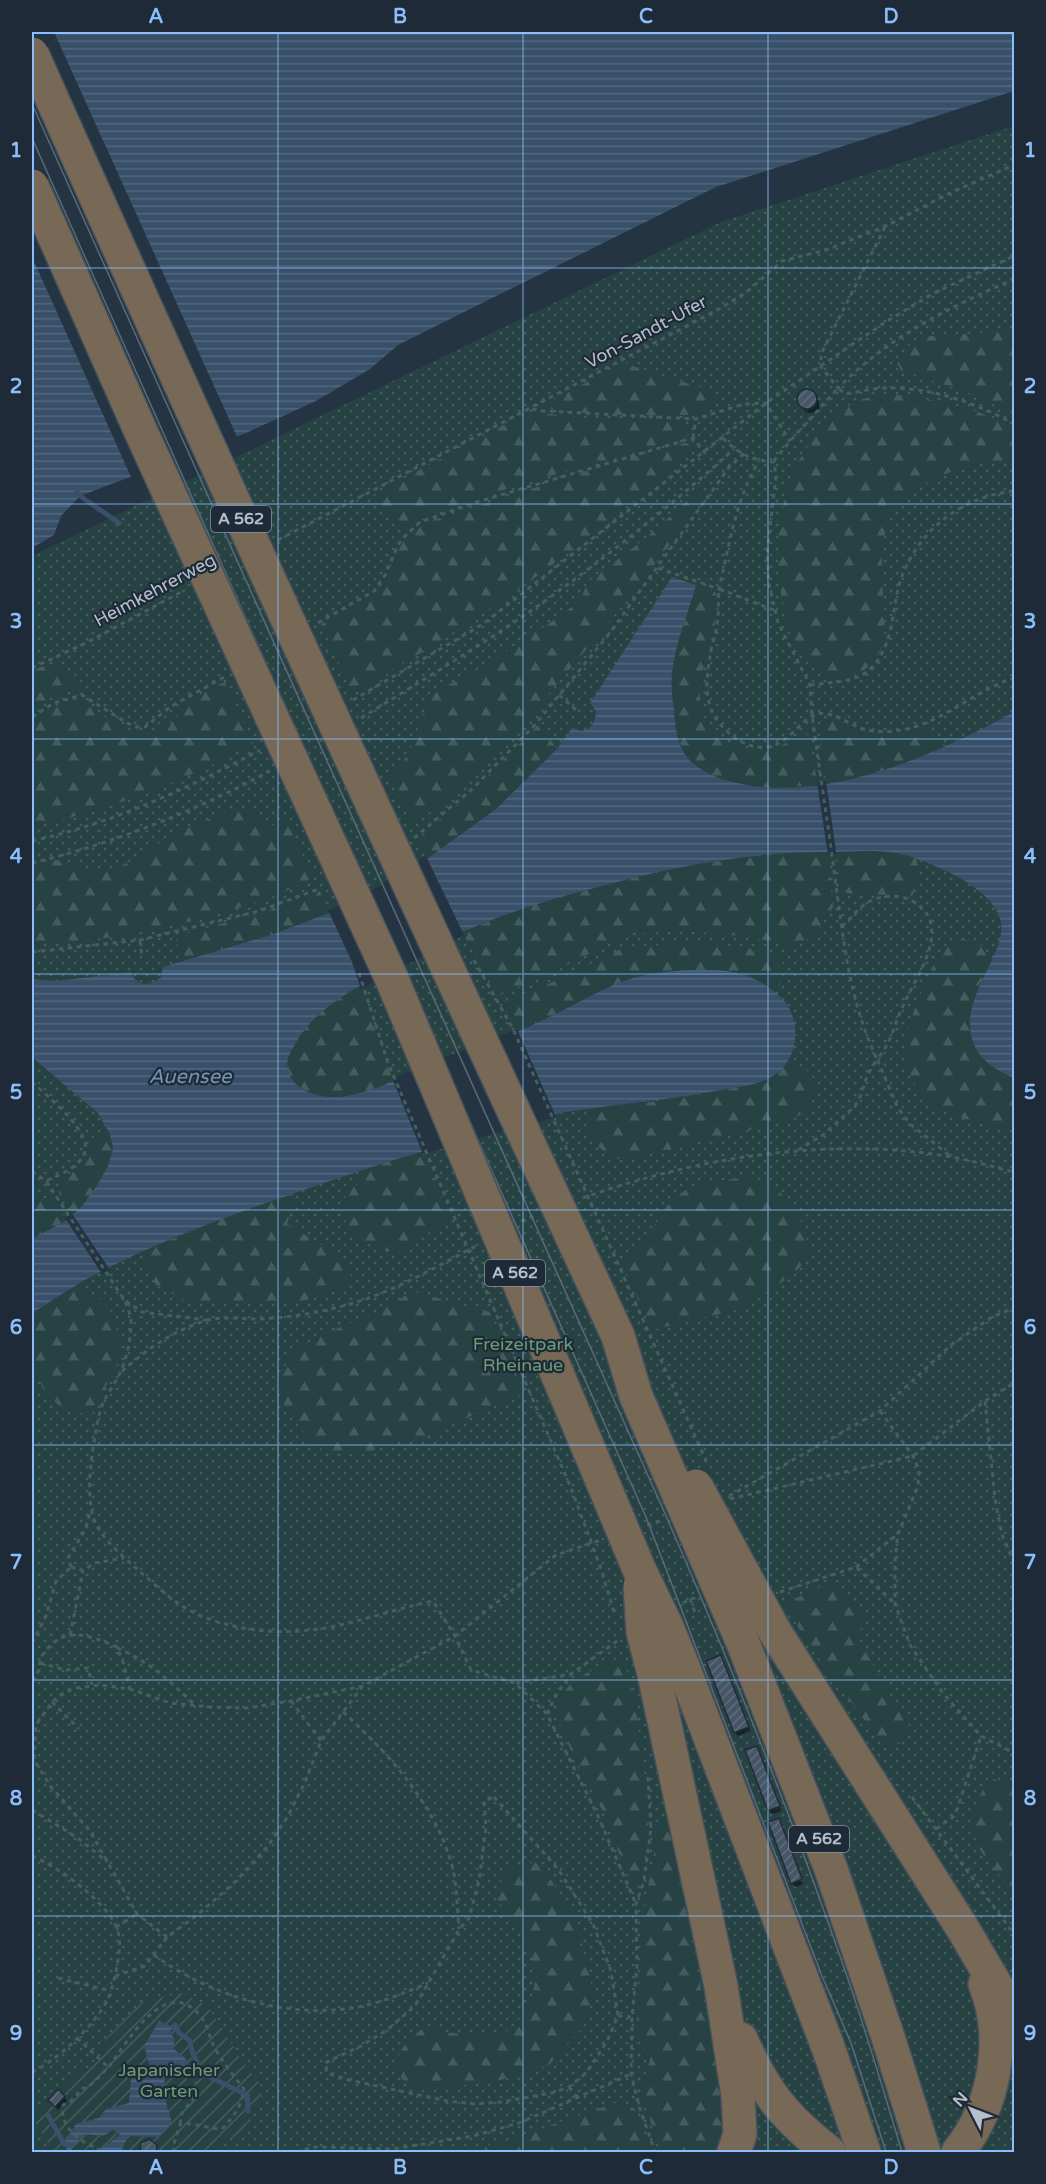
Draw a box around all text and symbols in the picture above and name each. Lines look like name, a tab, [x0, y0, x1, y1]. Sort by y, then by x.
text: A	[149, 5, 164, 29]
text: B	[393, 5, 407, 29]
text: C	[639, 5, 653, 29]
text: D	[883, 5, 899, 29]
text: 1	[10, 139, 22, 163]
text: 1	[1024, 139, 1036, 163]
street label: Von-Sandt-Ufer	[581, 291, 711, 373]
text: 2	[10, 375, 22, 399]
text: 2	[1024, 375, 1036, 399]
road number: A 562	[211, 506, 271, 532]
street label: Heimkehrerweg	[90, 549, 220, 631]
text: 3	[10, 610, 22, 634]
text: 3	[1024, 610, 1036, 634]
text: 4	[10, 845, 23, 869]
text: 4	[1024, 845, 1037, 869]
water label: Auensee	[149, 1065, 233, 1089]
text: 5	[10, 1081, 22, 1105]
text: 5	[1024, 1081, 1036, 1105]
road number: A 562	[485, 1260, 545, 1286]
text: 6	[10, 1316, 22, 1340]
text: 6	[1024, 1316, 1036, 1340]
park label: Freizeitpark Rheinaue	[473, 1333, 573, 1376]
text: 7	[10, 1551, 22, 1575]
text: 7	[1024, 1551, 1036, 1575]
text: 8	[10, 1787, 22, 1811]
text: 8	[1024, 1787, 1036, 1811]
road number: A 562	[789, 1826, 849, 1852]
text: 9	[10, 2022, 22, 2046]
text: 9	[1024, 2022, 1036, 2046]
park label: Japanischer Garten	[118, 2059, 220, 2102]
north arrow	[941, 2079, 1001, 2139]
text: N	[949, 2088, 972, 2111]
text: A	[149, 2156, 164, 2180]
text: B	[393, 2156, 407, 2180]
text: C	[639, 2156, 653, 2180]
text: D	[883, 2156, 899, 2180]

